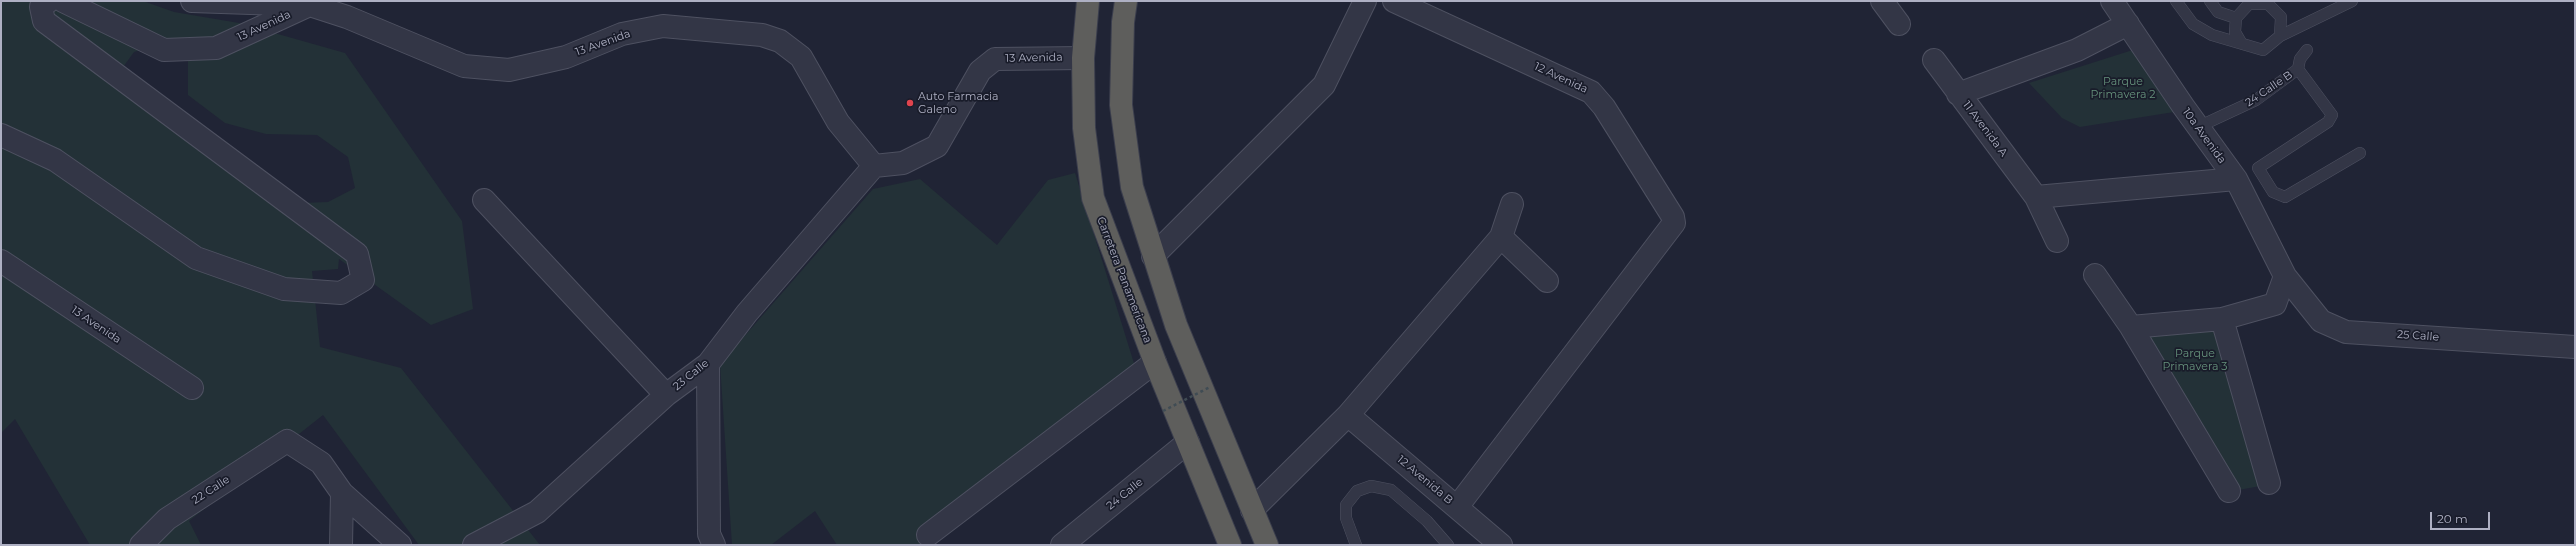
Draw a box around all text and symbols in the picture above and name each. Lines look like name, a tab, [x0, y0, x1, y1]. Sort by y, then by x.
street label: 13 Avenida	[235, 8, 293, 44]
street label: 13 Avenida	[574, 27, 632, 59]
street label: 13 Avenida	[1005, 51, 1063, 65]
street label: 12 Avenida	[1532, 60, 1590, 96]
street label: 24 Calle B	[2243, 68, 2295, 110]
park label: Parque Primavera 2	[2090, 75, 2156, 101]
place label: Auto Farmacia Galeno	[918, 90, 998, 116]
marker: Auto Farmacia Galeno	[905, 98, 915, 108]
street label: 11 Avenida A	[1960, 99, 2010, 159]
street label: 10a Avenida	[2180, 106, 2228, 166]
street label: Carretera Panamericana	[1094, 215, 1154, 345]
street label: 13 Avenida	[68, 303, 124, 347]
street label: 25 Calle	[2397, 328, 2439, 344]
park label: Parque Primavera 3	[2163, 347, 2227, 373]
street label: 23 Calle	[670, 357, 712, 393]
street label: 12 Avenida B	[1394, 453, 1456, 507]
street label: 22 Calle	[190, 473, 232, 507]
street label: 24 Calle	[1104, 475, 1146, 513]
scale bar	[2432, 504, 2492, 530]
text: 20 m	[2437, 511, 2468, 526]

